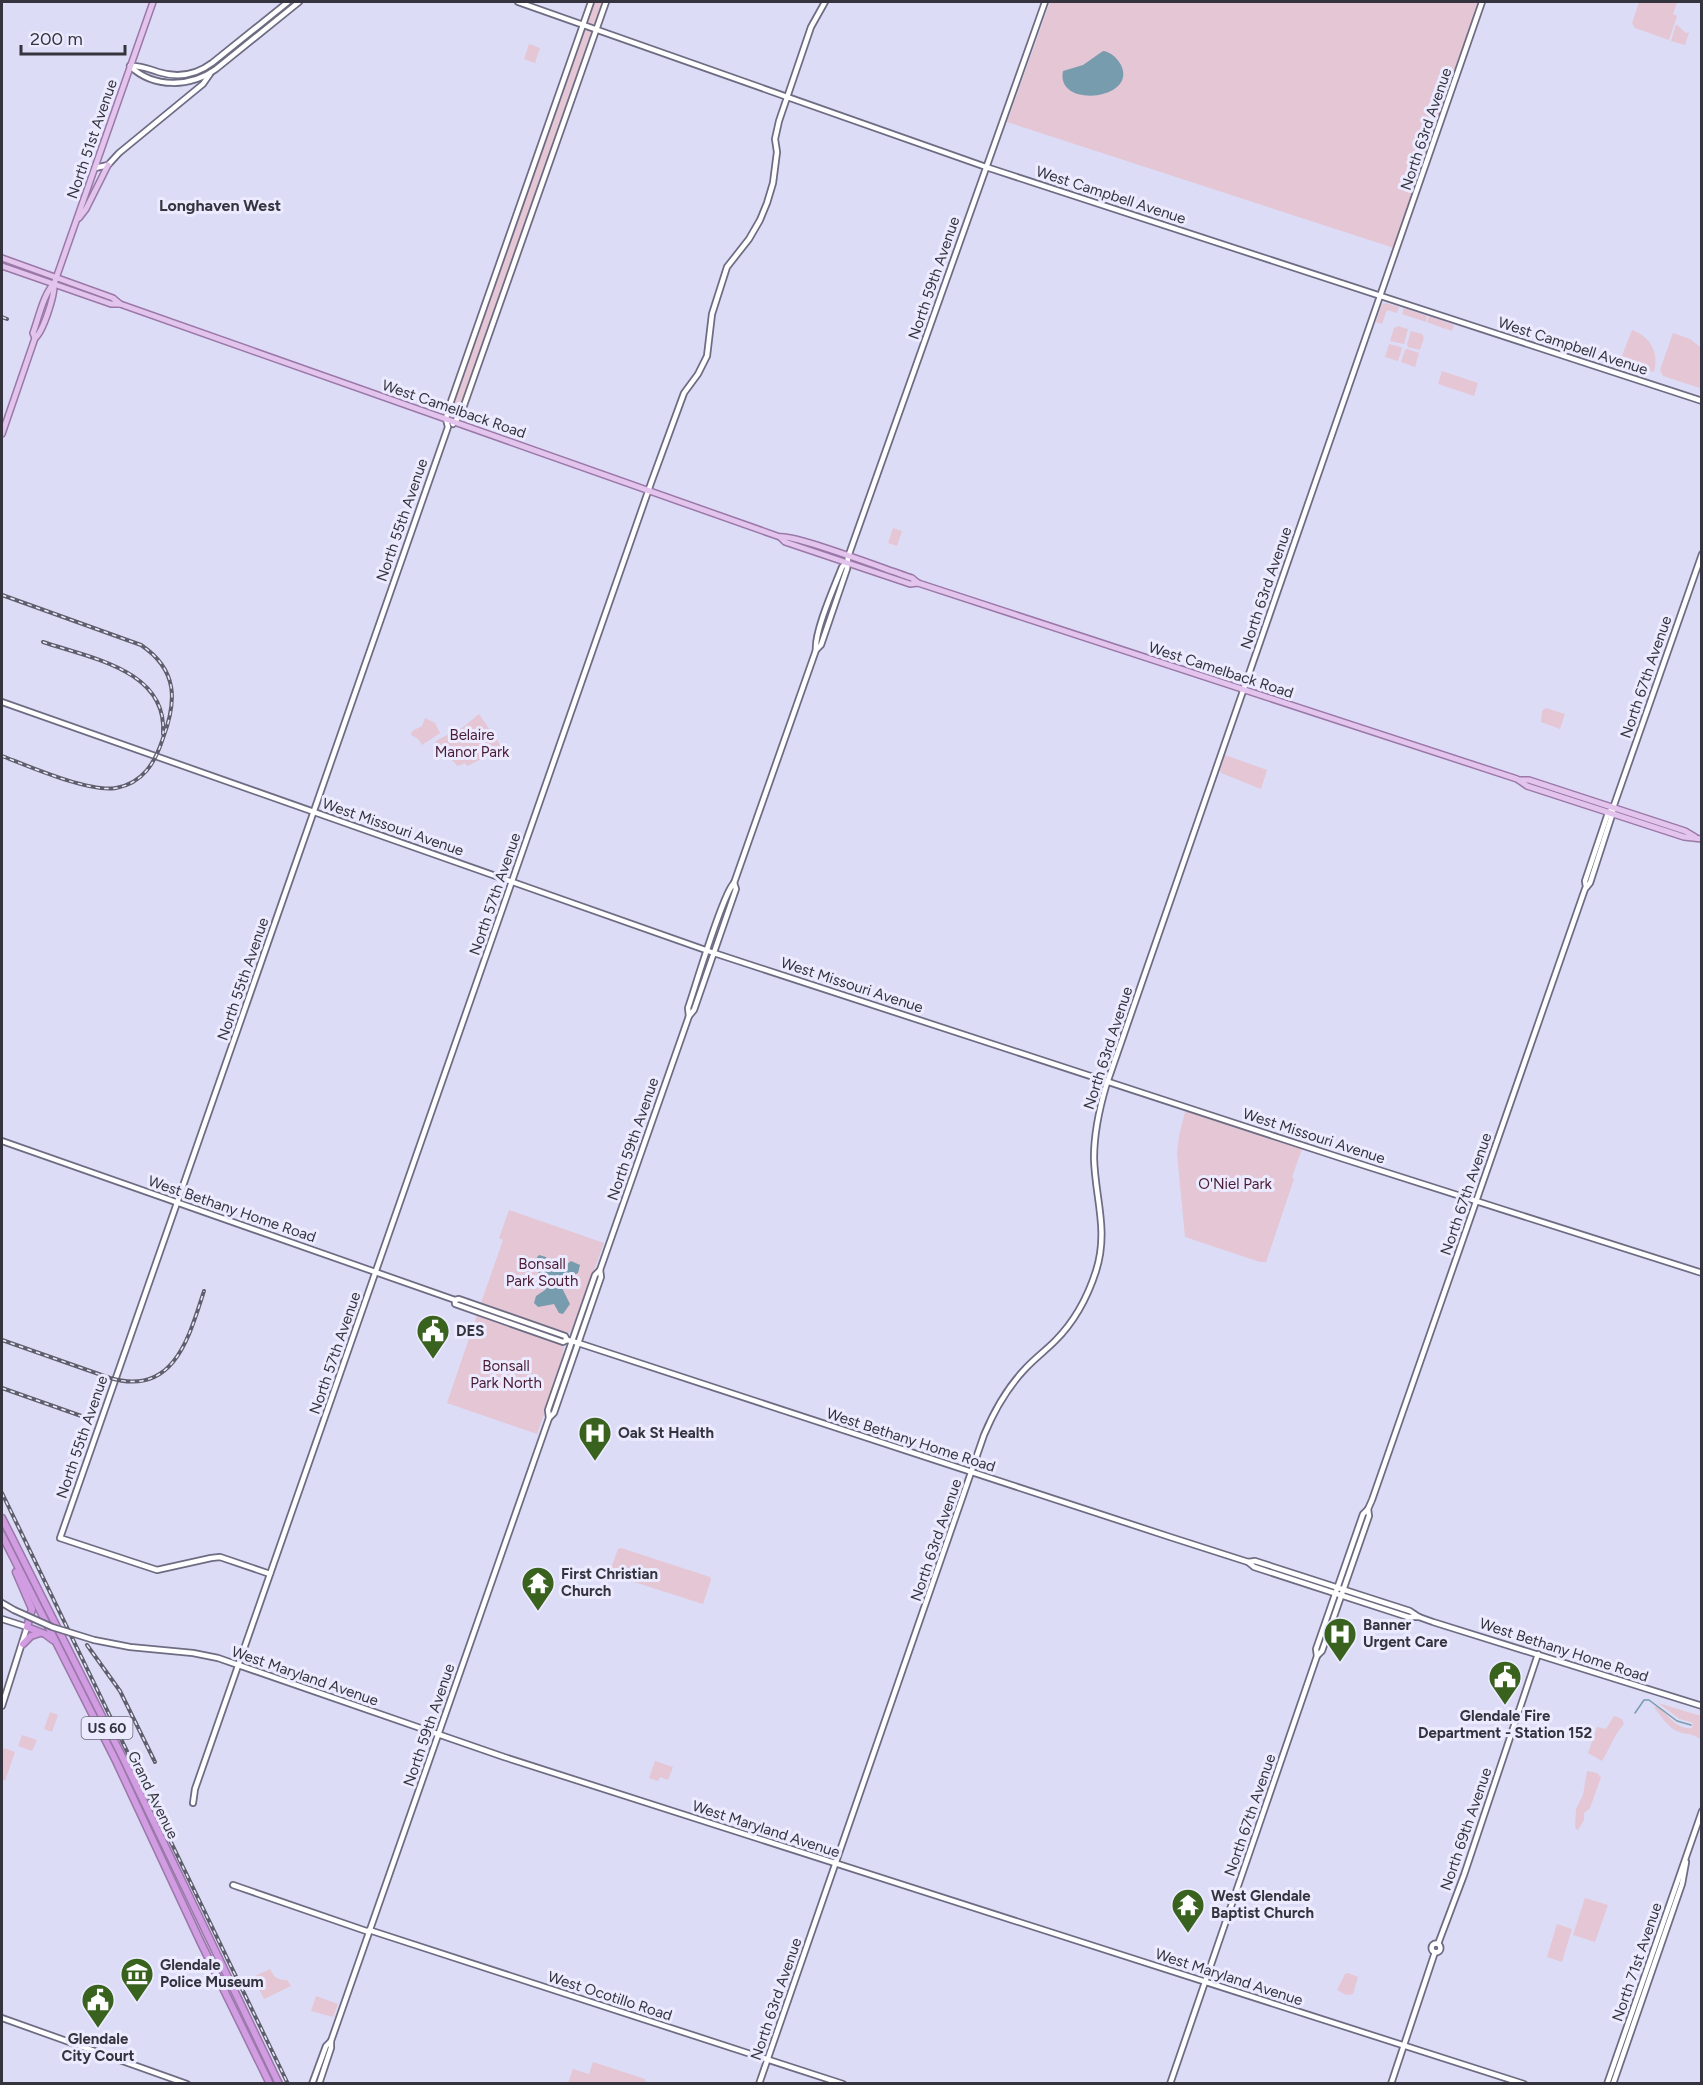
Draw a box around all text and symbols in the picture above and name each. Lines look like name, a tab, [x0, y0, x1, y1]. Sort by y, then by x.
scale bar	[21, 18, 124, 56]
text: 200 m	[30, 28, 83, 50]
street label: North 63rd Avenue	[1397, 66, 1455, 192]
street label: North 51st Avenue	[63, 77, 121, 201]
street label: West Campbell Avenue	[1034, 162, 1188, 228]
district label: Longhaven West	[159, 196, 281, 215]
street label: North 59th Avenue	[905, 214, 963, 342]
street label: West Campbell Avenue	[1496, 313, 1650, 379]
street label: West Camelback Road	[380, 376, 528, 442]
street label: North 55th Avenue	[373, 456, 431, 584]
street label: North 63rd Avenue	[1237, 525, 1295, 651]
street label: North 67th Avenue	[1617, 613, 1675, 741]
street label: West Camelback Road	[1146, 638, 1296, 702]
park label: Belaire Manor Park	[435, 726, 510, 761]
street label: West Missouri Avenue	[320, 794, 466, 860]
street label: North 57th Avenue	[466, 830, 524, 958]
street label: North 55th Avenue	[214, 915, 272, 1043]
street label: West Missouri Avenue	[779, 953, 925, 1017]
street label: North 63rd Avenue	[1080, 984, 1136, 1112]
street label: North 59th Avenue	[604, 1075, 662, 1203]
street label: West Missouri Avenue	[1241, 1104, 1387, 1168]
street label: North 67th Avenue	[1437, 1130, 1495, 1258]
street label: West Bethany Home Road	[146, 1172, 318, 1246]
park label: O'Niel Park	[1198, 1175, 1272, 1193]
park label: Bonsall Park South	[506, 1255, 578, 1290]
street label: North 57th Avenue	[306, 1289, 364, 1417]
public building icon: DES	[415, 1313, 451, 1360]
place label: DES	[456, 1322, 484, 1340]
park label: Bonsall Park North	[470, 1357, 542, 1392]
street label: North 55th Avenue	[53, 1373, 111, 1501]
street label: West Bethany Home Road	[824, 1404, 998, 1476]
hospital icon: Oak St Health	[577, 1415, 613, 1462]
place label: Oak St Health	[618, 1424, 714, 1442]
street label: North 63rd Avenue	[907, 1477, 965, 1603]
temple icon: First Christian Church	[520, 1565, 556, 1612]
place label: First Christian Church	[561, 1565, 658, 1600]
street label: West Bethany Home Road	[1477, 1614, 1651, 1686]
hospital icon: Banner Urgent Care	[1322, 1616, 1358, 1663]
place label: Banner Urgent Care	[1363, 1616, 1448, 1651]
street label: West Maryland Avenue	[229, 1642, 381, 1710]
public building icon: Glendale Fire Department - Station 152	[1487, 1659, 1523, 1706]
street label: North 59th Avenue	[400, 1661, 458, 1789]
place label: Glendale Fire Department - Station 152	[1418, 1707, 1592, 1742]
road number: US 60	[82, 1717, 132, 1739]
street label: Grand Avenue	[124, 1748, 182, 1842]
street label: North 67th Avenue	[1221, 1751, 1279, 1879]
street label: North 69th Avenue	[1437, 1765, 1495, 1893]
street label: West Maryland Avenue	[690, 1797, 842, 1861]
temple icon: West Glendale Baptist Church	[1170, 1887, 1206, 1934]
place label: West Glendale Baptist Church	[1211, 1887, 1314, 1922]
street label: North 71st Avenue	[1608, 1900, 1666, 2024]
street label: North 63rd Avenue	[747, 1936, 805, 2062]
street label: West Maryland Avenue	[1153, 1945, 1305, 2009]
museum icon: Glendale Police Museum	[119, 1956, 155, 2003]
place label: Glendale Police Museum	[160, 1956, 264, 1991]
street label: West Ocotillo Road	[546, 1967, 674, 2025]
public building icon: Glendale City Court	[80, 1982, 116, 2029]
place label: Glendale City Court	[62, 2030, 134, 2065]

